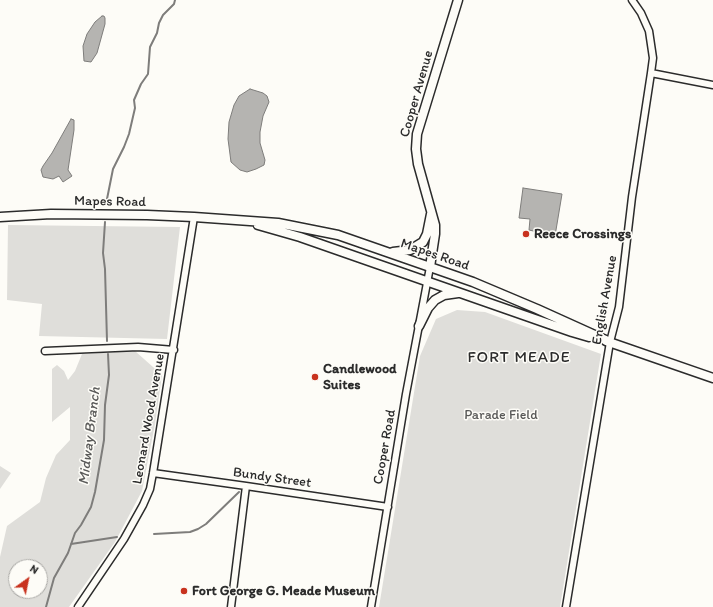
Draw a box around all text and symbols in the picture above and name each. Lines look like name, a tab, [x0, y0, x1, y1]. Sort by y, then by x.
street label: Cooper Avenue	[397, 49, 437, 139]
street label: Mapes Road	[74, 193, 146, 211]
place label: Reece Crossings	[534, 226, 631, 242]
marker: Reece Crossings	[521, 229, 531, 239]
street label: Mapes Road	[398, 235, 472, 275]
street label: English Avenue	[589, 254, 621, 346]
district label: FORT MEADE	[468, 348, 570, 368]
street label: Leonard Wood Avenue	[129, 352, 169, 486]
place label: Candlewood Suites	[323, 361, 397, 394]
marker: Candlewood Suites	[310, 372, 320, 382]
water label: Midway Branch	[75, 386, 105, 486]
park label: Parade Field	[464, 407, 538, 423]
street label: Cooper Road	[370, 408, 400, 486]
street label: Bundy Street	[232, 464, 312, 492]
north arrow	[8, 559, 48, 599]
text: N	[28, 562, 41, 577]
place label: Fort George G. Meade Museum	[192, 583, 375, 599]
marker: Fort George G. Meade Museum	[179, 586, 189, 596]

